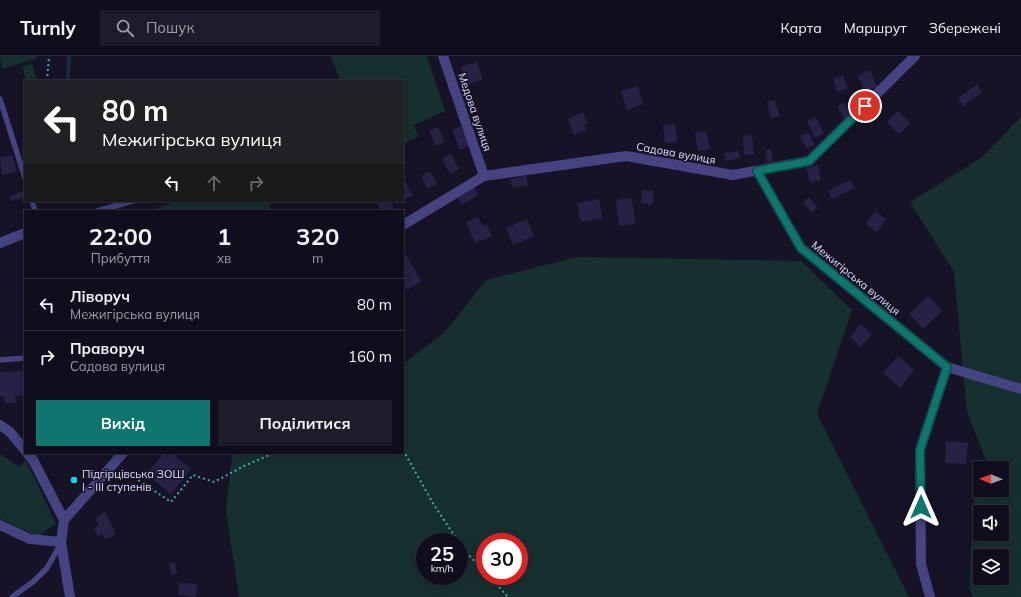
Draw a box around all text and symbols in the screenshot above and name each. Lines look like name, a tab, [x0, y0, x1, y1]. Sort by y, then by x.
search box	[100, 10, 380, 46]
text: Turnly	[20, 16, 76, 40]
icon: search	[114, 17, 136, 39]
text: Пошук	[146, 18, 195, 37]
text: Карта	[781, 19, 822, 37]
text: Маршрут	[844, 19, 907, 37]
text: Збережені	[929, 19, 1001, 37]
street label: Медова вулиця	[455, 71, 495, 153]
pin	[848, 89, 882, 123]
text: 80 m	[102, 93, 168, 128]
icon: arrive	[854, 95, 876, 117]
icon: left	[36, 96, 88, 148]
text: Межигірська вулиця	[102, 128, 282, 151]
street label: Садова вулиця	[635, 139, 717, 167]
icon: left	[161, 172, 183, 194]
icon: ahead	[203, 172, 225, 194]
icon: right	[245, 172, 267, 194]
text: 22:00	[89, 221, 152, 251]
text: 1	[217, 221, 231, 251]
text: 320	[296, 221, 339, 251]
street label: Межигірська вулиця	[809, 238, 903, 318]
text: Прибуття	[91, 250, 150, 266]
text: хв	[217, 250, 231, 266]
text: m	[312, 250, 323, 266]
text: Ліворуч	[70, 287, 130, 306]
icon: left	[36, 294, 58, 316]
text: 80 m	[357, 295, 392, 314]
text: Межигірська вулиця	[70, 306, 200, 322]
text: Праворуч	[70, 339, 145, 358]
icon: right	[36, 346, 58, 368]
text: 160 m	[348, 347, 392, 366]
text: Садова вулиця	[70, 358, 165, 374]
button: Вихід	[36, 400, 210, 446]
button: Поділитися	[218, 400, 392, 446]
north arrow	[973, 461, 1009, 497]
map controls	[973, 461, 1009, 585]
place label: Підгірцівська ЗОШ І - ІІІ ступенів	[82, 467, 184, 494]
marker: Підгірцівська ЗОШ І - ІІІ ступенів	[69, 475, 79, 485]
position arrow	[900, 486, 942, 528]
button: sound	[973, 505, 1009, 541]
speed limit sign: 30	[476, 533, 528, 585]
text: 25	[430, 541, 454, 566]
button: layers	[973, 549, 1009, 585]
text: km/h	[431, 562, 453, 575]

